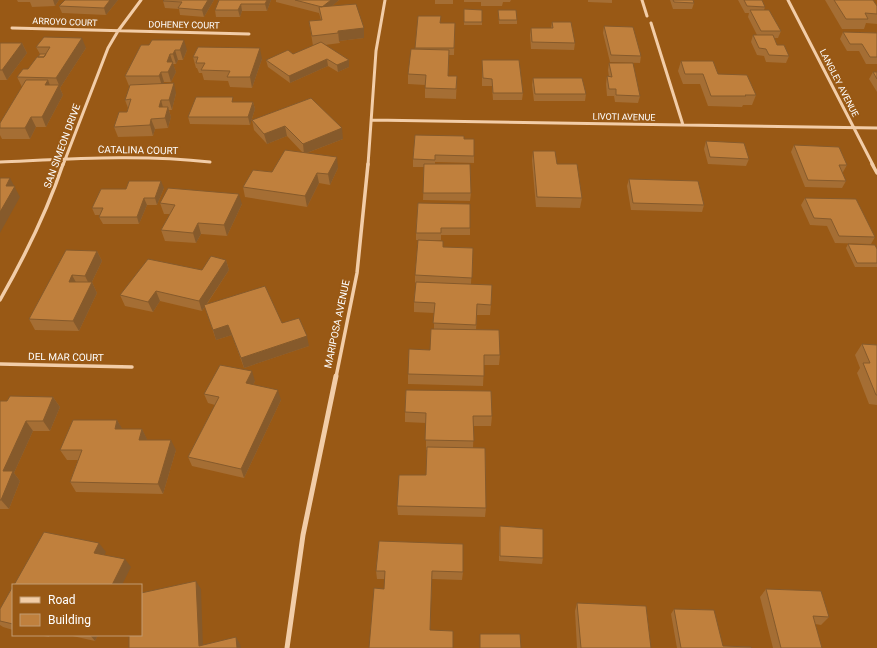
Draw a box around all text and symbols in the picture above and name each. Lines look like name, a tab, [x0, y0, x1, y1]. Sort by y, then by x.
street label: ARROYO COURT	[32, 16, 98, 28]
street label: DOHENEY COURT	[148, 19, 220, 31]
street label: LANGLEY AVENUE	[818, 47, 860, 119]
street label: SAN SIMEON DRIVE	[42, 102, 83, 190]
street label: LIVOTI AVENUE	[593, 111, 655, 123]
street label: CATALINA COURT	[98, 144, 178, 156]
street label: MARIPOSA AVENUE	[322, 279, 352, 369]
street label: DEL MAR COURT	[28, 351, 104, 363]
legend	[12, 584, 142, 636]
text: Road	[48, 593, 76, 607]
text: Building	[48, 613, 91, 627]

